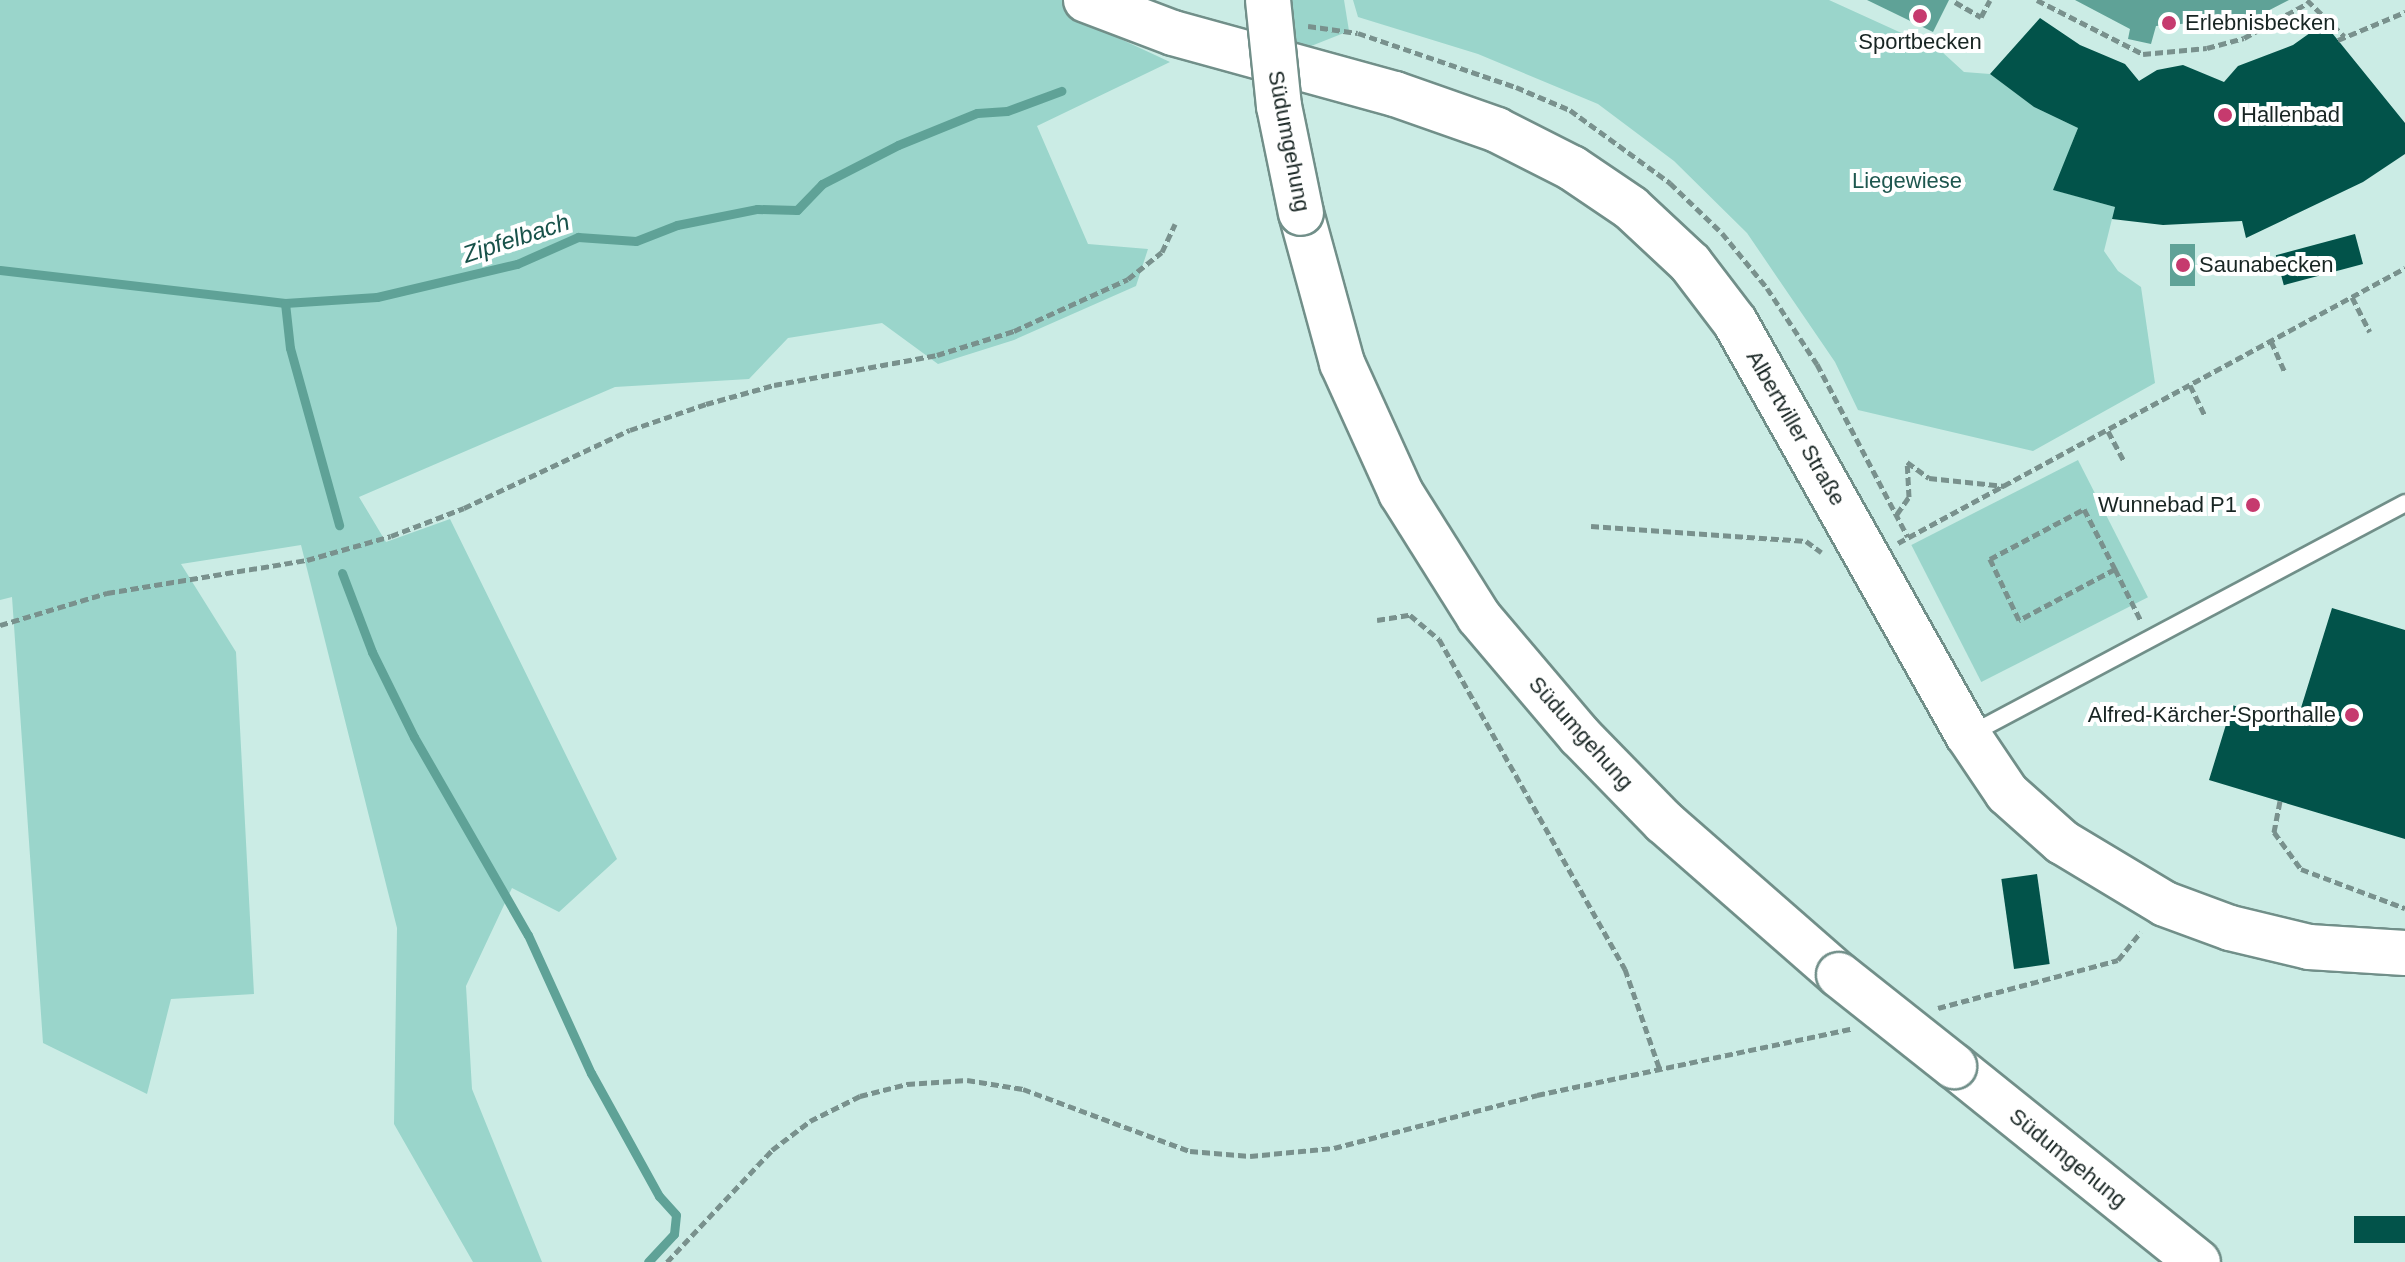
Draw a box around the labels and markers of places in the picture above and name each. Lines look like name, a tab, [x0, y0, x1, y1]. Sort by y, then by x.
marker: Sportbecken	[1911, 7, 1929, 25]
place label: Erlebnisbecken	[2185, 10, 2335, 36]
marker: Erlebnisbecken	[2160, 14, 2178, 32]
place label: Sportbecken	[1858, 29, 1982, 55]
place label: Hallenbad	[2241, 102, 2340, 128]
marker: Hallenbad	[2216, 106, 2234, 124]
place label: Saunabecken	[2199, 252, 2334, 278]
marker: Saunabecken	[2174, 256, 2192, 274]
place label: Wunnebad P1	[2098, 492, 2237, 518]
marker: Wunnebad P1	[2244, 496, 2262, 514]
place label: Alfred-Kärcher-Sporthalle	[2088, 702, 2336, 728]
marker: Alfred-Kärcher-Sporthalle	[2343, 706, 2361, 724]

